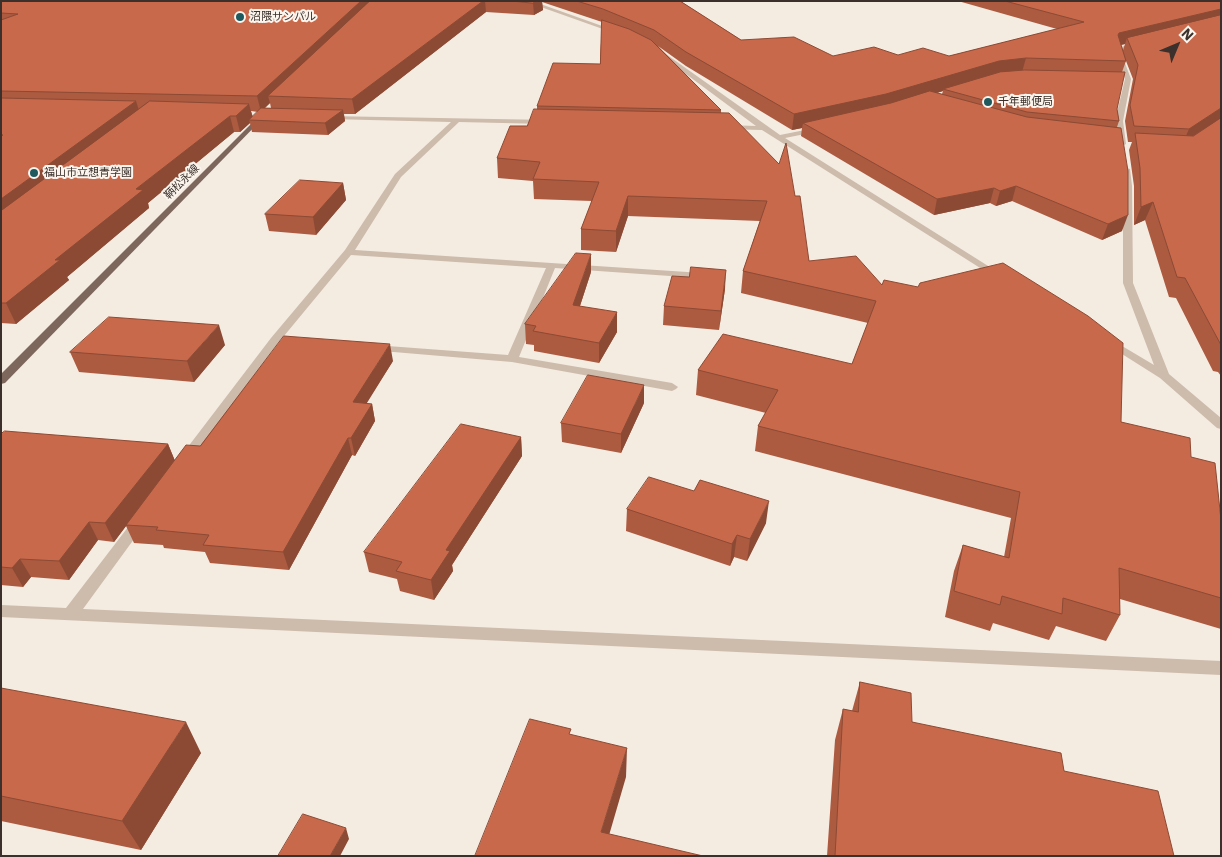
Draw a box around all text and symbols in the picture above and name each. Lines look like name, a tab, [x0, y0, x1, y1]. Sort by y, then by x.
place label: 沼隈サンパル	[250, 10, 316, 24]
marker: 沼隈サンパル	[234, 11, 246, 23]
north arrow	[1152, 20, 1202, 70]
text: N	[1178, 24, 1198, 44]
place label: 千年郵便局	[998, 95, 1053, 109]
marker: 千年郵便局	[982, 96, 994, 108]
street label: 鞆松永線	[162, 162, 202, 202]
place label: 福山市立想青学園	[44, 166, 132, 180]
marker: 福山市立想青学園	[28, 167, 40, 179]

